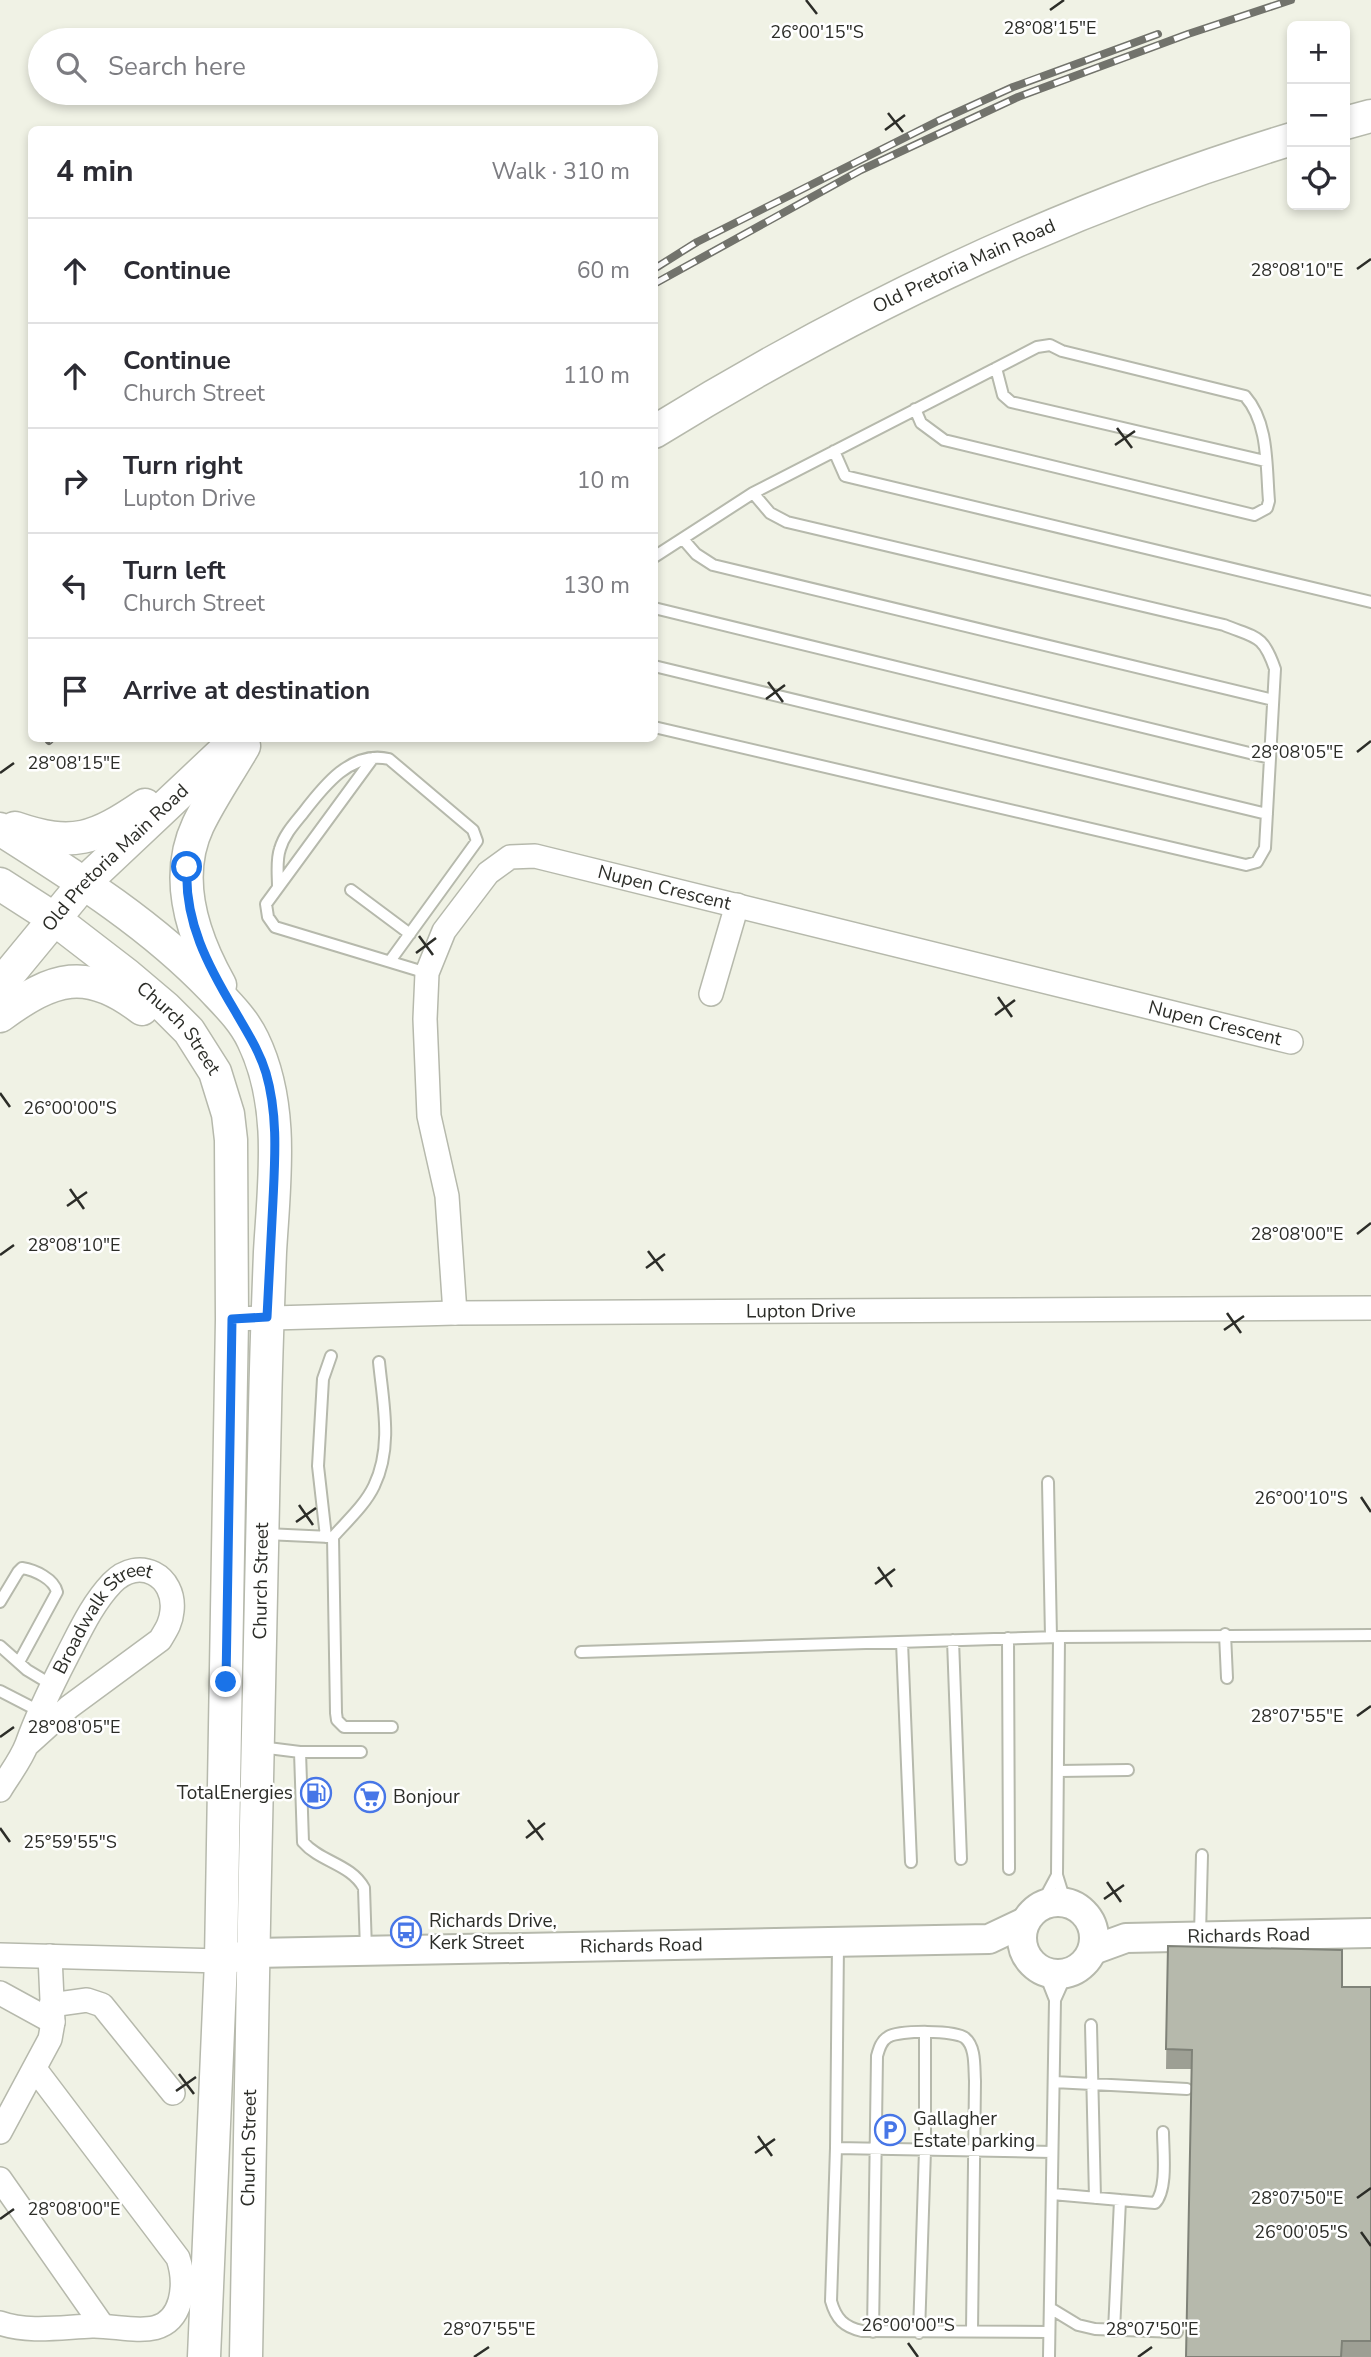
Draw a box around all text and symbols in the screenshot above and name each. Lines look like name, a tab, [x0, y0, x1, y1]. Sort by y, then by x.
text: 28°08'15"E	[1004, 16, 1097, 40]
text: 26°00'15"S	[770, 20, 864, 44]
map controls	[1287, 21, 1350, 210]
button: +	[1287, 21, 1350, 84]
search box	[28, 28, 658, 105]
icon: search	[52, 48, 90, 86]
text: Search here	[108, 49, 246, 84]
button: −	[1287, 84, 1350, 147]
button: locate	[1287, 147, 1350, 210]
text: 4 min	[56, 151, 134, 192]
text: Walk · 310 m	[491, 156, 630, 187]
street label: Old Pretoria Main Road	[868, 213, 1060, 320]
icon: ahead	[56, 252, 94, 290]
text: Continue	[123, 253, 231, 288]
text: 60 m	[577, 255, 630, 286]
text: 28°08'10"E	[1251, 258, 1344, 282]
text: Continue	[123, 343, 231, 378]
icon: ahead	[56, 357, 94, 395]
text: 110 m	[563, 360, 630, 391]
text: Church Street	[123, 378, 265, 409]
text: Turn right	[123, 448, 242, 483]
icon: right	[56, 462, 94, 500]
text: 10 m	[577, 465, 630, 496]
text: Lupton Drive	[123, 483, 256, 514]
text: Turn left	[123, 553, 226, 588]
icon: left	[56, 567, 94, 605]
text: 130 m	[563, 570, 630, 601]
text: Church Street	[123, 588, 265, 619]
icon: arrive	[56, 672, 94, 710]
text: Arrive at destination	[123, 673, 370, 708]
text: 28°08'05"E	[1251, 740, 1344, 764]
text: 28°08'15"E	[28, 751, 121, 775]
street label: Old Pretoria Main Road	[36, 778, 194, 937]
route start	[171, 851, 202, 882]
street label: Nupen Crescent	[595, 859, 734, 917]
street label: Church Street	[131, 975, 227, 1080]
street label: Nupen Crescent	[1146, 994, 1285, 1052]
text: 26°00'00"S	[23, 1096, 117, 1120]
text: 28°08'00"E	[1251, 1222, 1344, 1246]
text: 28°08'10"E	[28, 1233, 121, 1257]
street label: Lupton Drive	[746, 1298, 856, 1324]
text: 26°00'10"S	[1254, 1486, 1348, 1510]
street label: Church Street	[247, 1522, 275, 1640]
street label: Broadwalk Street	[47, 1557, 157, 1679]
route end	[210, 1666, 241, 1697]
text: 28°07'55"E	[1251, 1704, 1344, 1728]
text: 28°08'05"E	[28, 1715, 121, 1739]
fuel station icon: TotalEnergies	[299, 1776, 333, 1810]
place label: TotalEnergies	[177, 1780, 293, 1806]
supermarket icon: Bonjour	[353, 1780, 387, 1814]
place label: Bonjour	[393, 1784, 460, 1810]
text: 25°59'55"S	[23, 1830, 117, 1854]
place label: Richards Drive, Kerk Street	[429, 1908, 557, 1956]
bus stop icon: Richards Drive, Kerk Street	[389, 1915, 423, 1949]
street label: Richards Road	[1187, 1921, 1311, 1950]
street label: Richards Road	[580, 1931, 703, 1960]
street label: Church Street	[235, 2089, 263, 2207]
place label: Gallagher Estate parking	[913, 2106, 1035, 2154]
parking icon: Gallagher Estate parking	[873, 2113, 907, 2147]
text: 28°07'50"E	[1251, 2186, 1344, 2210]
text: 28°08'00"E	[28, 2197, 121, 2221]
text: 26°00'05"S	[1254, 2220, 1348, 2244]
text: 26°00'00"S	[861, 2313, 955, 2337]
text: 28°07'55"E	[443, 2317, 536, 2341]
text: 28°07'50"E	[1106, 2317, 1199, 2341]

